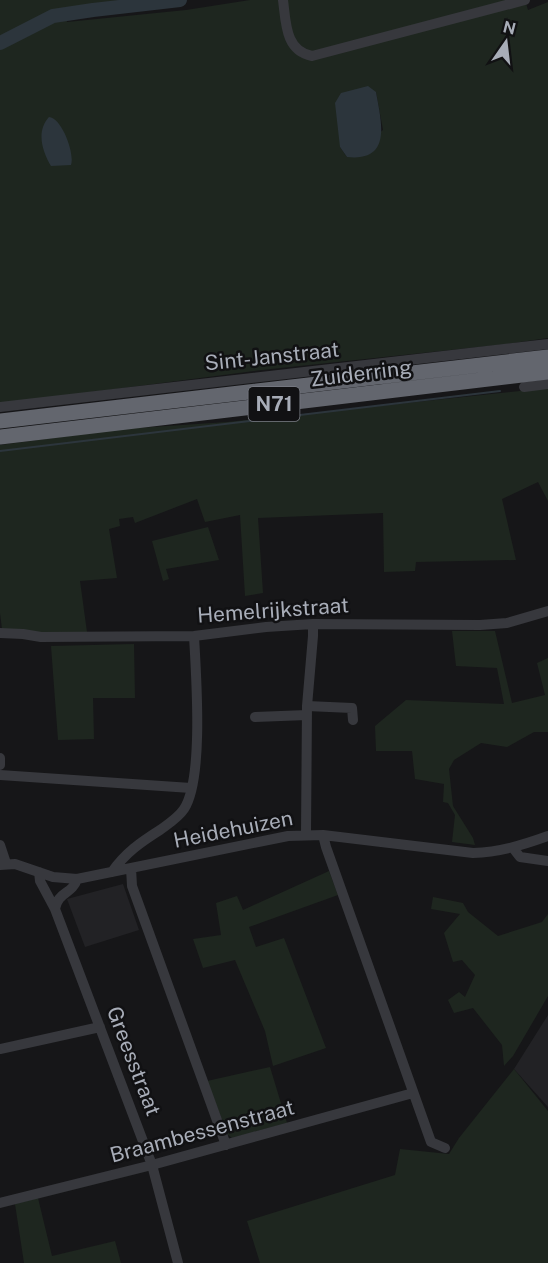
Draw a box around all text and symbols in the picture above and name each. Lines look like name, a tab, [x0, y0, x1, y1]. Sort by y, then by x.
north arrow	[476, 12, 536, 72]
text: N	[501, 17, 518, 39]
street label: Sint-Janstraat	[204, 337, 340, 375]
street label: Zuiderring	[309, 354, 413, 392]
road number: N71	[248, 387, 300, 421]
street label: Hemelrijkstraat	[196, 592, 350, 628]
street label: Heidehuizen	[171, 805, 295, 853]
street label: Greesstraat	[102, 1003, 166, 1119]
street label: Braambessenstraat	[107, 1094, 297, 1168]

